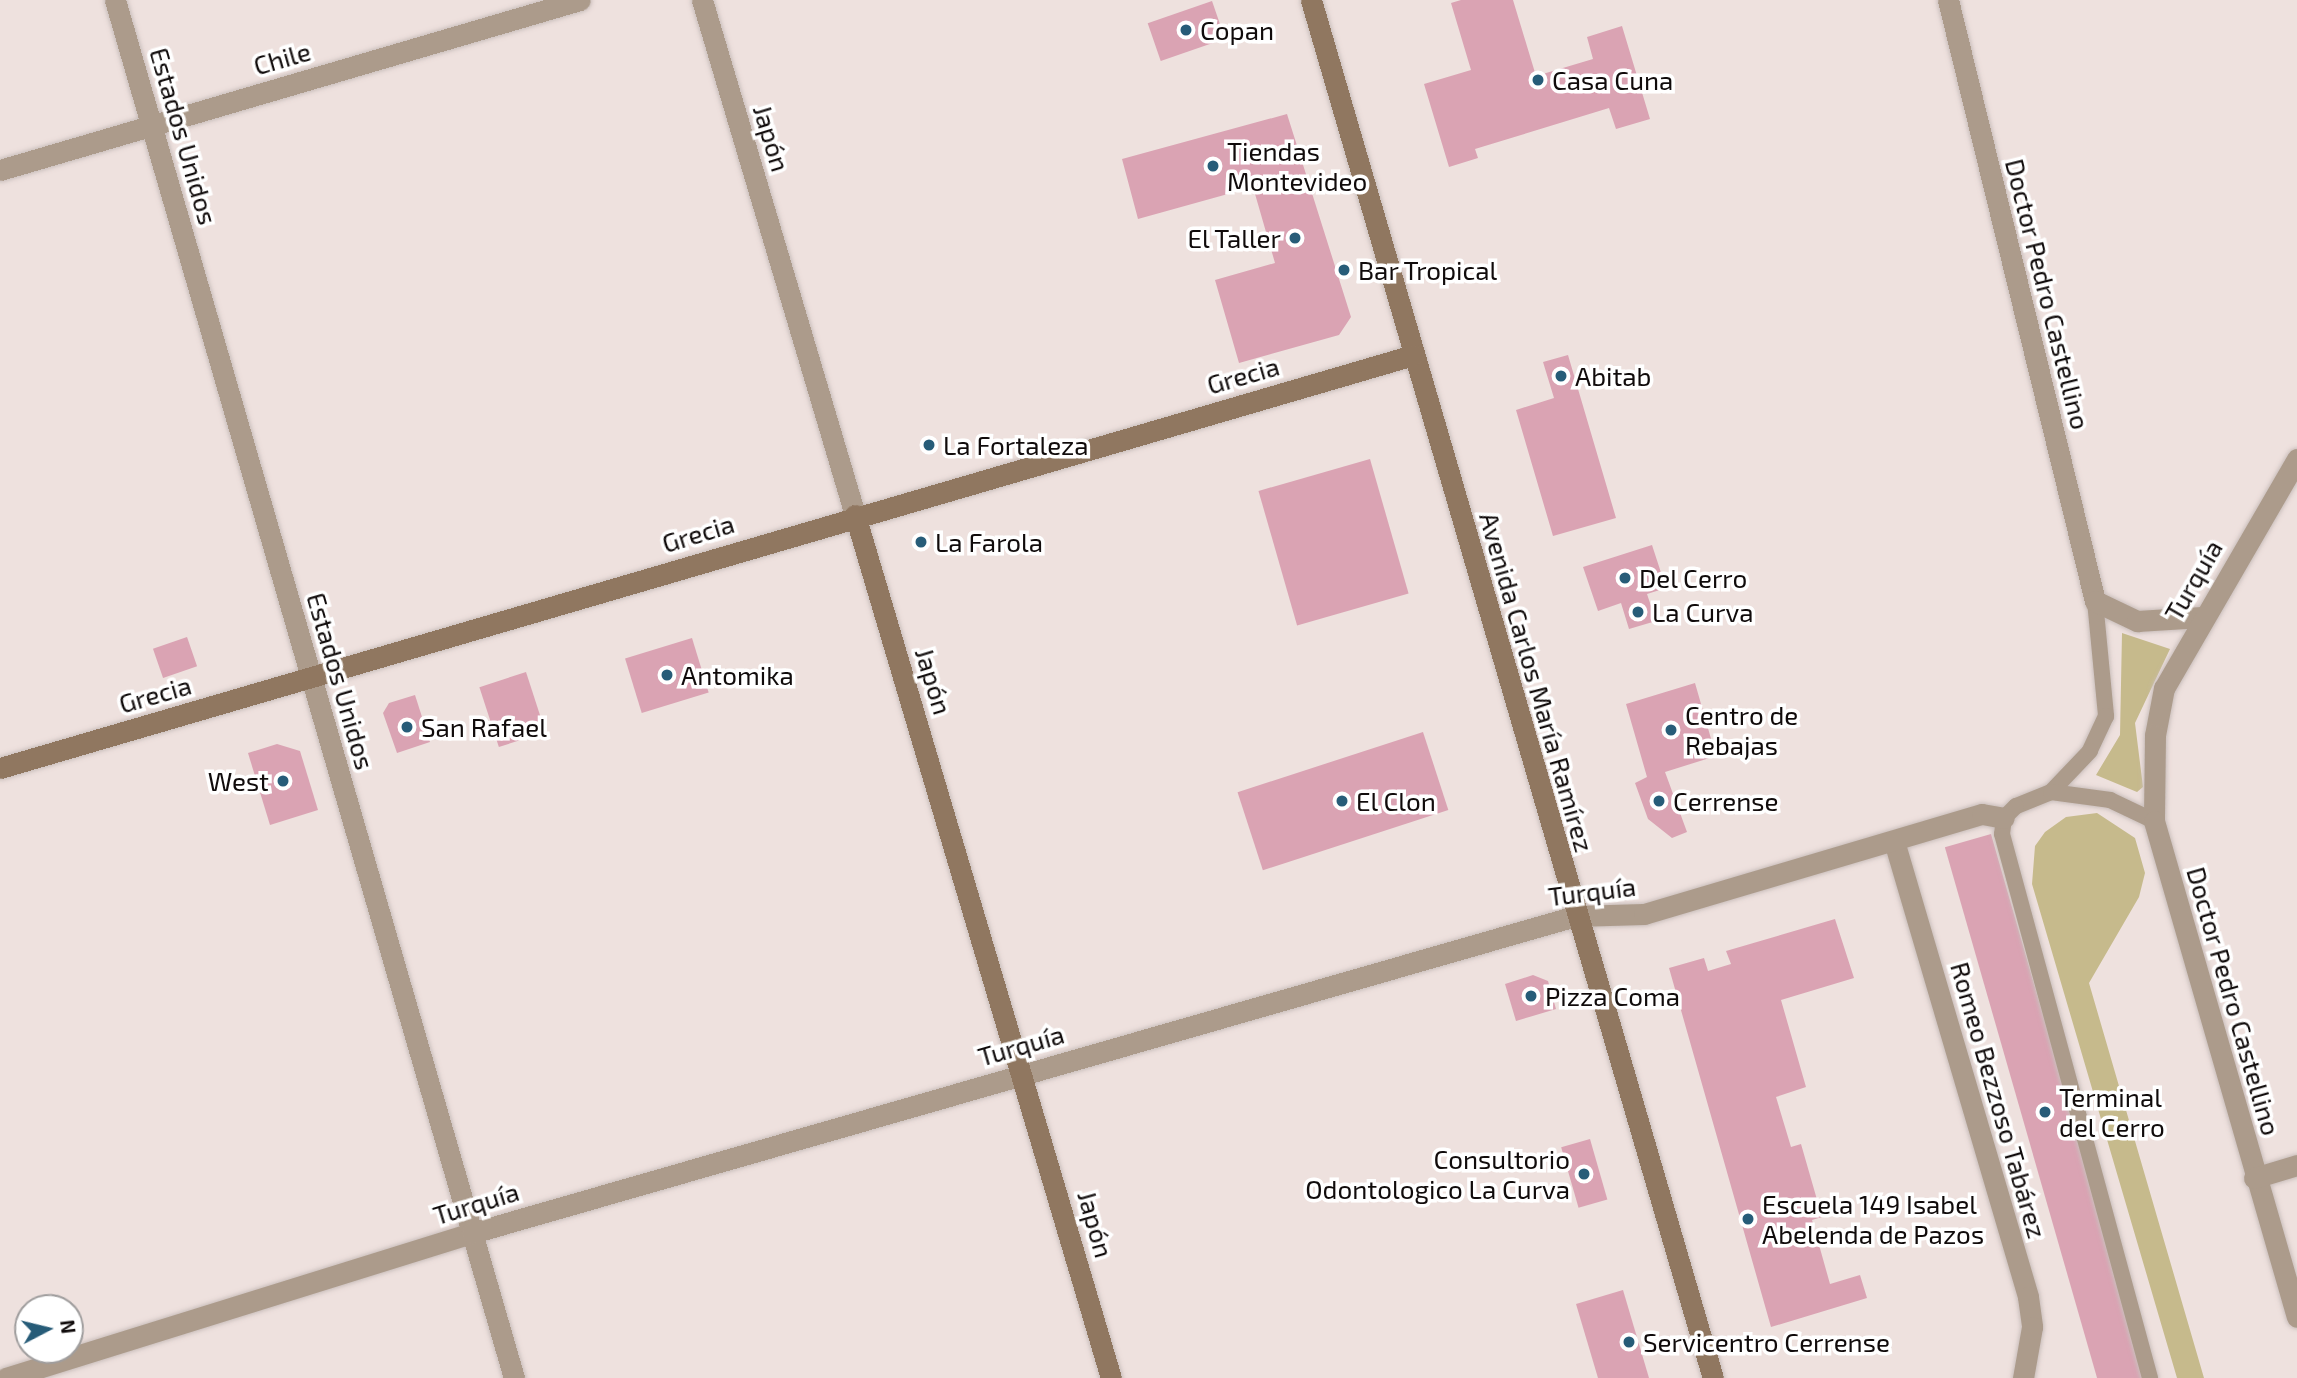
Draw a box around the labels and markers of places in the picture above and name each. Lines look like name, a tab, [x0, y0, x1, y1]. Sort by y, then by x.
place label: Copan	[1200, 14, 1274, 46]
marker: Copan	[1178, 22, 1194, 38]
place label: Casa Cuna	[1552, 64, 1673, 96]
marker: Casa Cuna	[1530, 72, 1546, 88]
place label: Tiendas Montevideo	[1227, 135, 1367, 196]
marker: Tiendas Montevideo	[1205, 158, 1221, 174]
place label: El Taller	[1186, 222, 1281, 254]
marker: El Taller	[1287, 230, 1303, 246]
place label: Bar Tropical	[1358, 254, 1498, 286]
marker: Bar Tropical	[1336, 262, 1352, 278]
place label: Abitab	[1575, 360, 1651, 392]
marker: Abitab	[1553, 368, 1569, 384]
place label: La Fortaleza	[943, 429, 1089, 461]
marker: La Fortaleza	[921, 437, 937, 453]
place label: La Farola	[935, 526, 1043, 558]
marker: La Farola	[913, 534, 929, 550]
place label: Del Cerro	[1639, 562, 1748, 594]
marker: Del Cerro	[1617, 570, 1633, 586]
place label: La Curva	[1652, 596, 1753, 628]
marker: La Curva	[1630, 604, 1646, 620]
place label: Antomika	[681, 659, 794, 691]
marker: Antomika	[659, 667, 675, 683]
place label: Centro de Rebajas	[1685, 699, 1798, 760]
place label: San Rafael	[421, 711, 547, 743]
marker: San Rafael	[399, 719, 415, 735]
marker: Centro de Rebajas	[1663, 722, 1679, 738]
place label: West	[208, 765, 269, 797]
marker: West	[275, 773, 291, 789]
place label: El Clon	[1356, 785, 1436, 817]
place label: Cerrense	[1673, 785, 1779, 817]
marker: El Clon	[1334, 793, 1350, 809]
marker: Cerrense	[1651, 793, 1667, 809]
place label: Pizza Coma	[1545, 980, 1680, 1012]
marker: Pizza Coma	[1523, 988, 1539, 1004]
place label: Terminal del Cerro	[2059, 1081, 2165, 1142]
marker: Terminal del Cerro	[2037, 1104, 2053, 1120]
place label: Consultorio Odontologico La Curva	[1305, 1143, 1570, 1204]
marker: Consultorio Odontologico La Curva	[1576, 1166, 1592, 1182]
place label: Escuela 149 Isabel Abelenda de Pazos	[1762, 1188, 1984, 1250]
marker: Escuela 149 Isabel Abelenda de Pazos	[1740, 1211, 1756, 1227]
place label: Servicentro Cerrense	[1643, 1326, 1890, 1358]
marker: Servicentro Cerrense	[1621, 1334, 1637, 1350]

